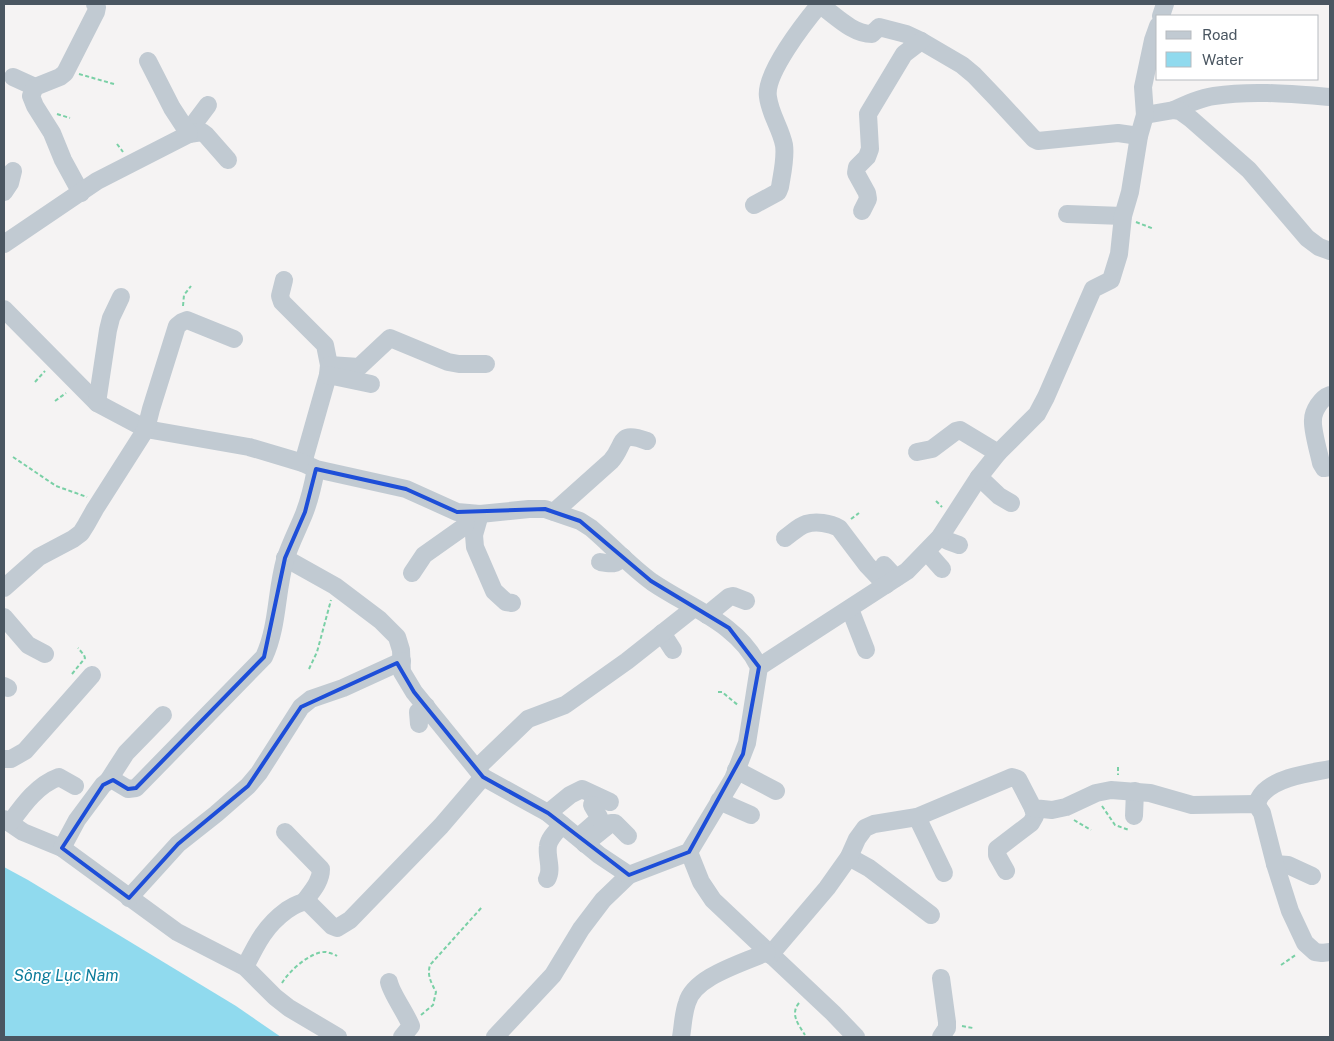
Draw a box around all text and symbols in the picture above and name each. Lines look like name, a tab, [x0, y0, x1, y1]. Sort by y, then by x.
legend	[1156, 15, 1319, 80]
text: Road	[1202, 26, 1238, 43]
text: Water	[1202, 51, 1244, 68]
water label: Sông Lục Nam	[14, 966, 118, 985]

